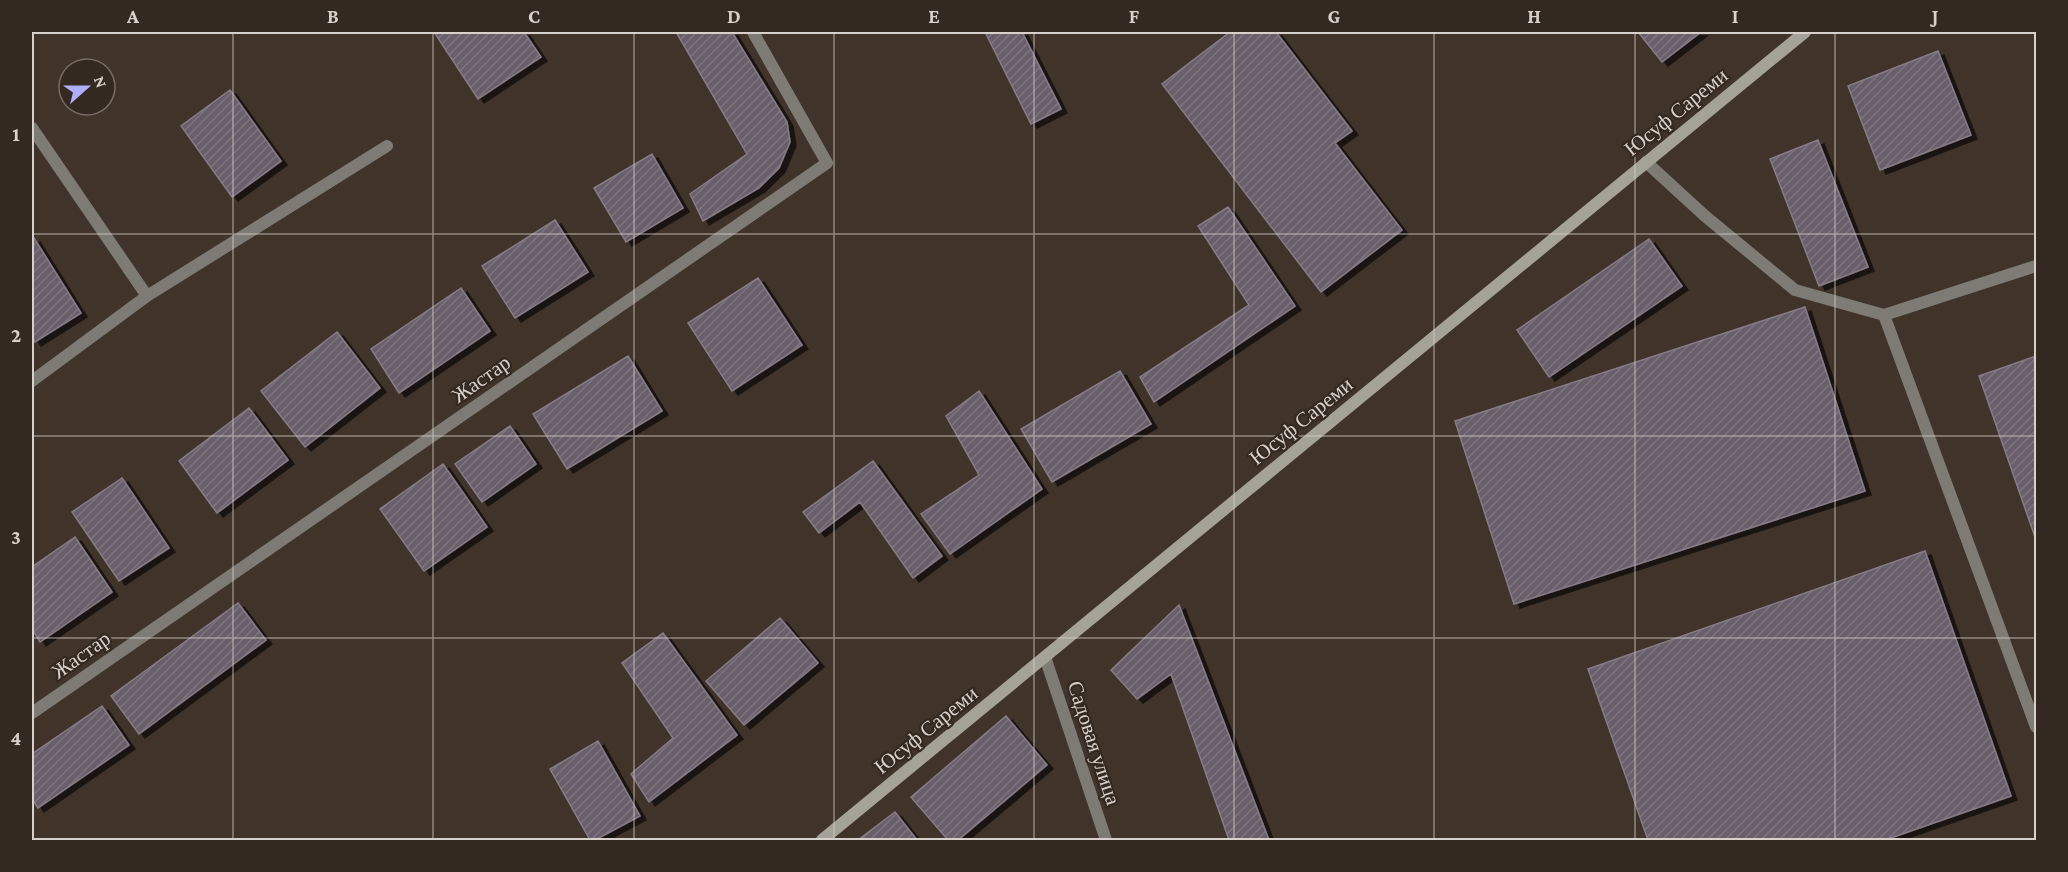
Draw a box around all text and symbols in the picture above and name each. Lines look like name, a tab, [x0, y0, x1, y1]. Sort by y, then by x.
text: A	[126, 5, 140, 27]
text: B	[327, 5, 339, 27]
text: C	[528, 5, 540, 27]
text: D	[727, 5, 741, 27]
text: E	[928, 5, 940, 27]
text: F	[1129, 5, 1140, 27]
text: G	[1328, 5, 1341, 27]
text: H	[1527, 5, 1541, 27]
text: I	[1732, 5, 1739, 27]
text: J	[1930, 5, 1939, 27]
north arrow	[57, 57, 117, 117]
street label: Юсуф Сареми	[1620, 63, 1732, 161]
text: N	[91, 74, 110, 90]
text: 1	[12, 123, 20, 145]
text: 2	[11, 324, 21, 346]
street label: Жастар	[447, 350, 515, 408]
street label: Юсуф Сареми	[1245, 372, 1357, 470]
text: 3	[11, 526, 21, 548]
street label: Жастар	[47, 626, 115, 684]
street label: Садовая улица	[1063, 678, 1126, 809]
street label: Юсуф Сареми	[870, 681, 982, 779]
text: 4	[11, 727, 22, 749]

